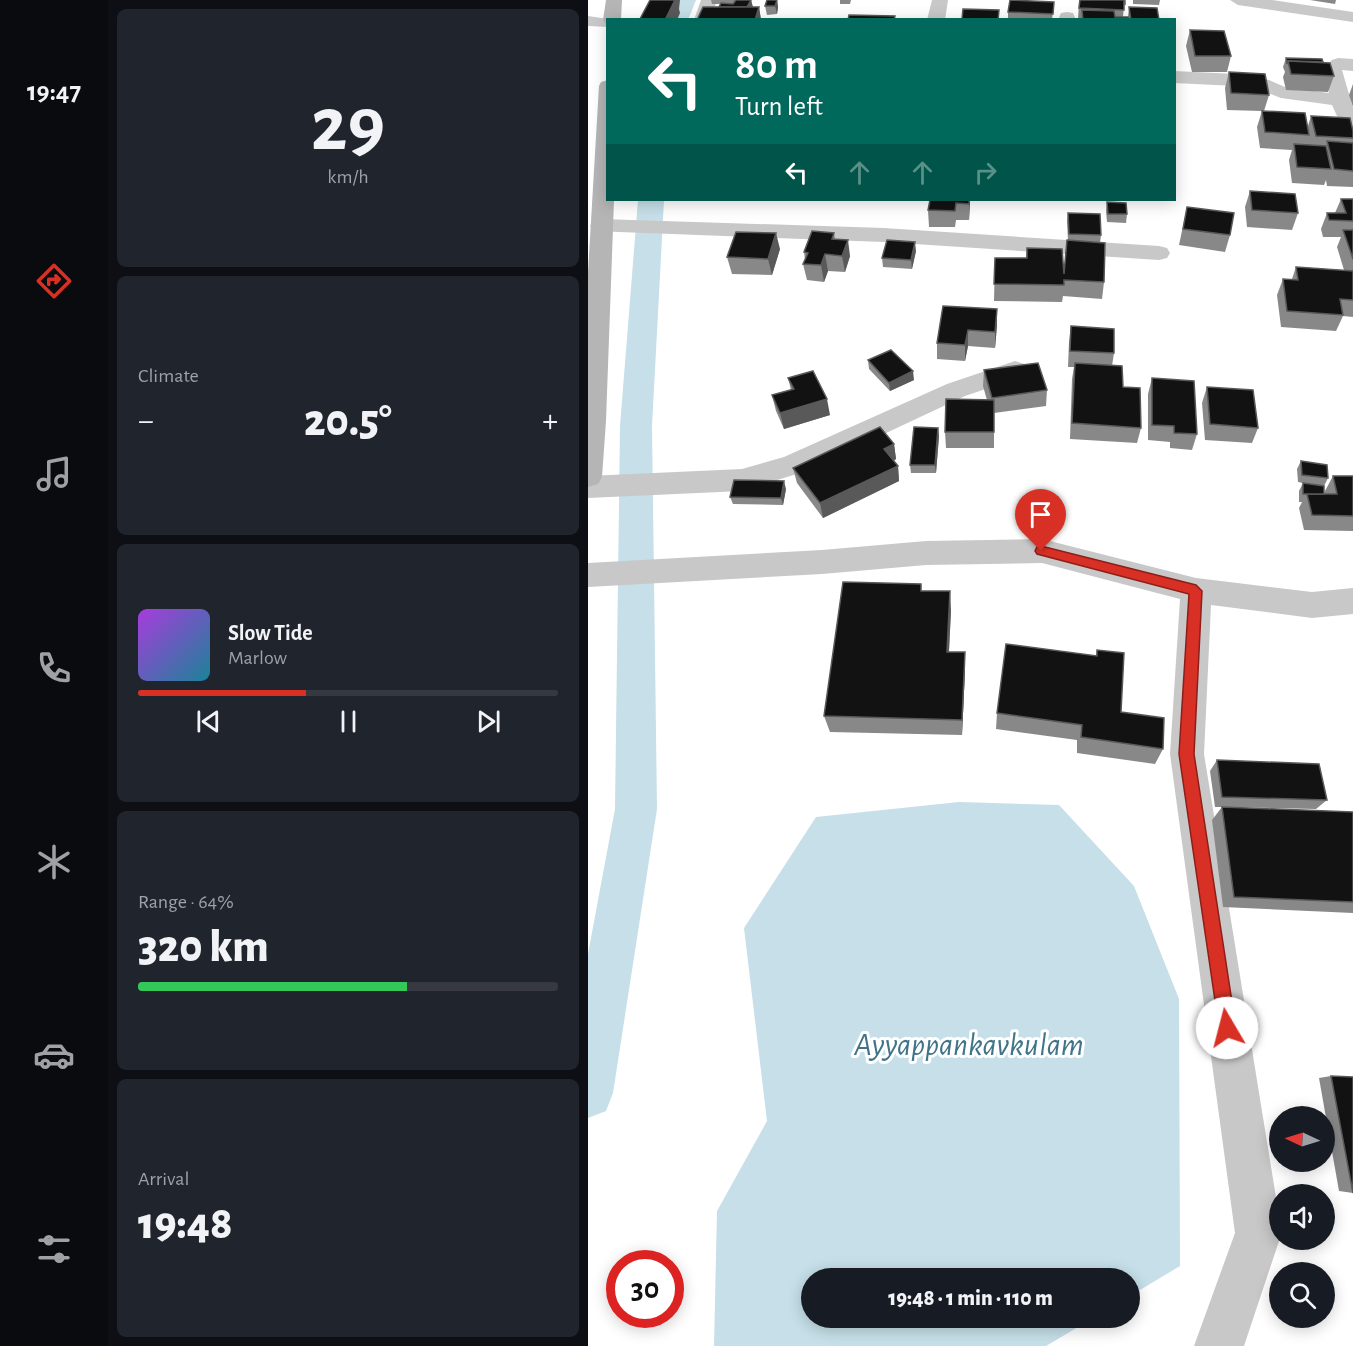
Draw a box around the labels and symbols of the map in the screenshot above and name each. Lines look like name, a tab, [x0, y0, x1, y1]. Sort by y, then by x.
pin	[1015, 489, 1066, 551]
position arrow	[1195, 996, 1259, 1060]
water label: Ayyappankavkulam	[853, 1029, 1084, 1062]
north arrow	[1269, 1106, 1335, 1172]
speed limit sign: 30	[606, 1250, 684, 1328]

